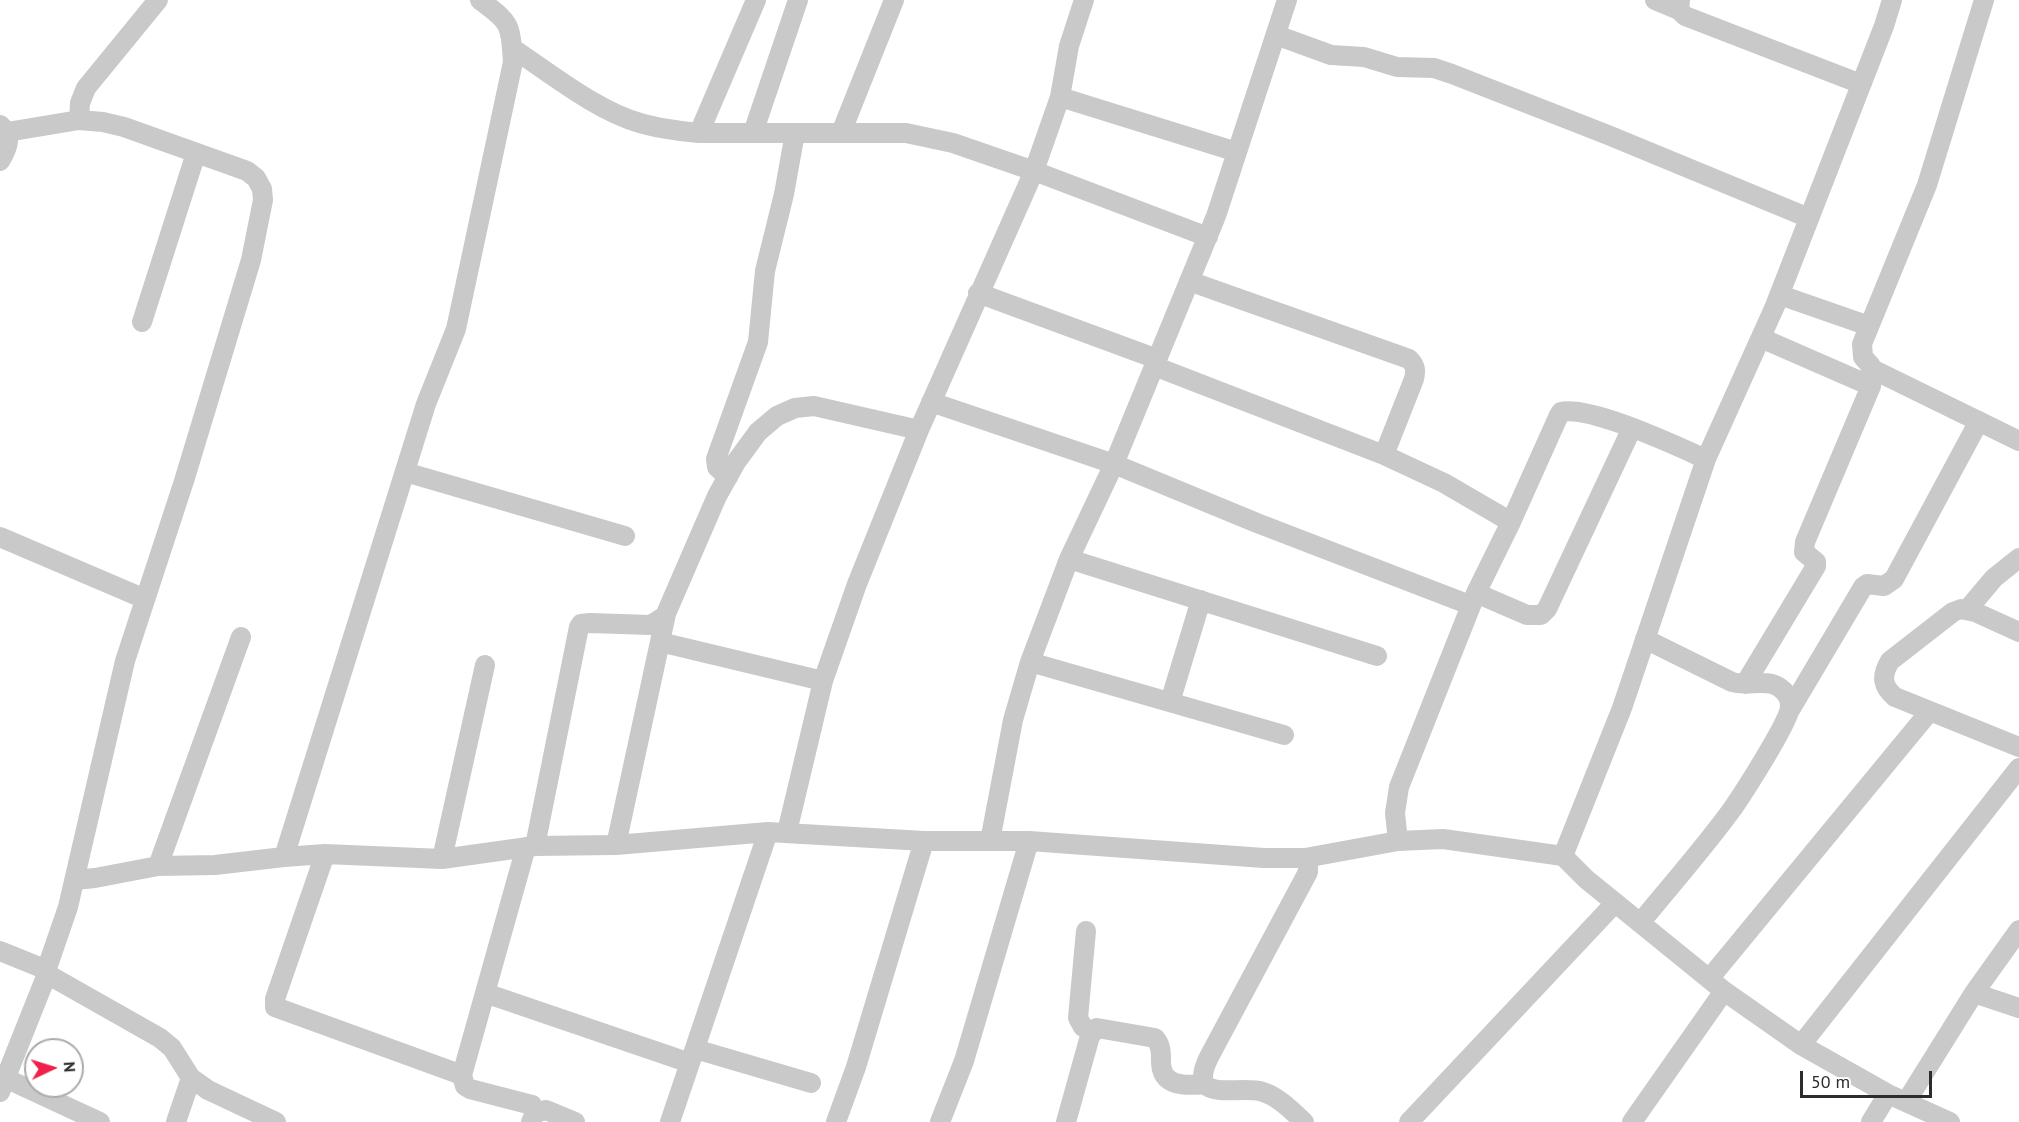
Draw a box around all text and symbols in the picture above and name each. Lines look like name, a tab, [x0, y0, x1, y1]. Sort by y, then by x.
north arrow	[24, 1038, 84, 1098]
scale bar	[1803, 1059, 1935, 1097]
text: N	[60, 1061, 80, 1073]
text: 50 m	[1811, 1070, 1850, 1093]

